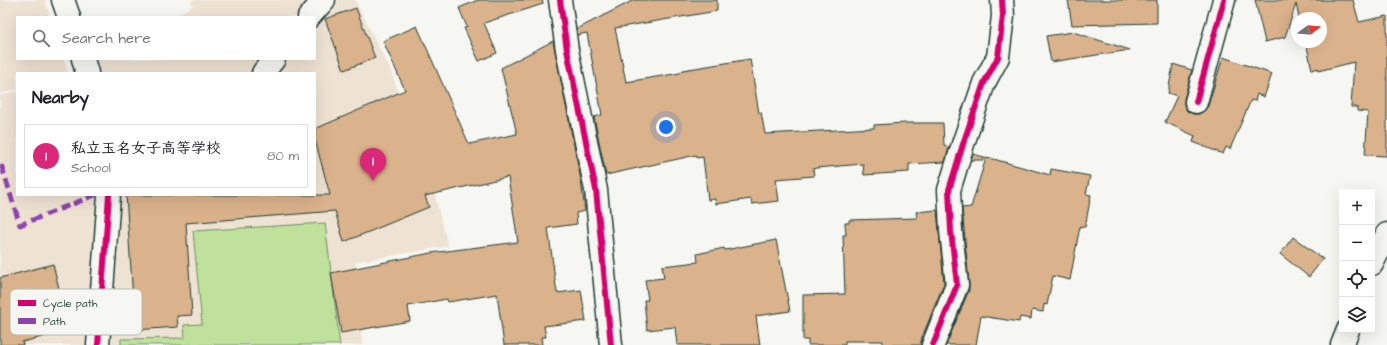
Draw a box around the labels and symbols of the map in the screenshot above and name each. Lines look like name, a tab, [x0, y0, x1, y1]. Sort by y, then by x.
north arrow	[1291, 12, 1327, 48]
your location	[656, 117, 676, 137]
pin: 1	[360, 148, 386, 181]
legend	[10, 289, 142, 335]
text: Cycle path	[43, 296, 98, 312]
text: Path	[43, 314, 66, 329]

